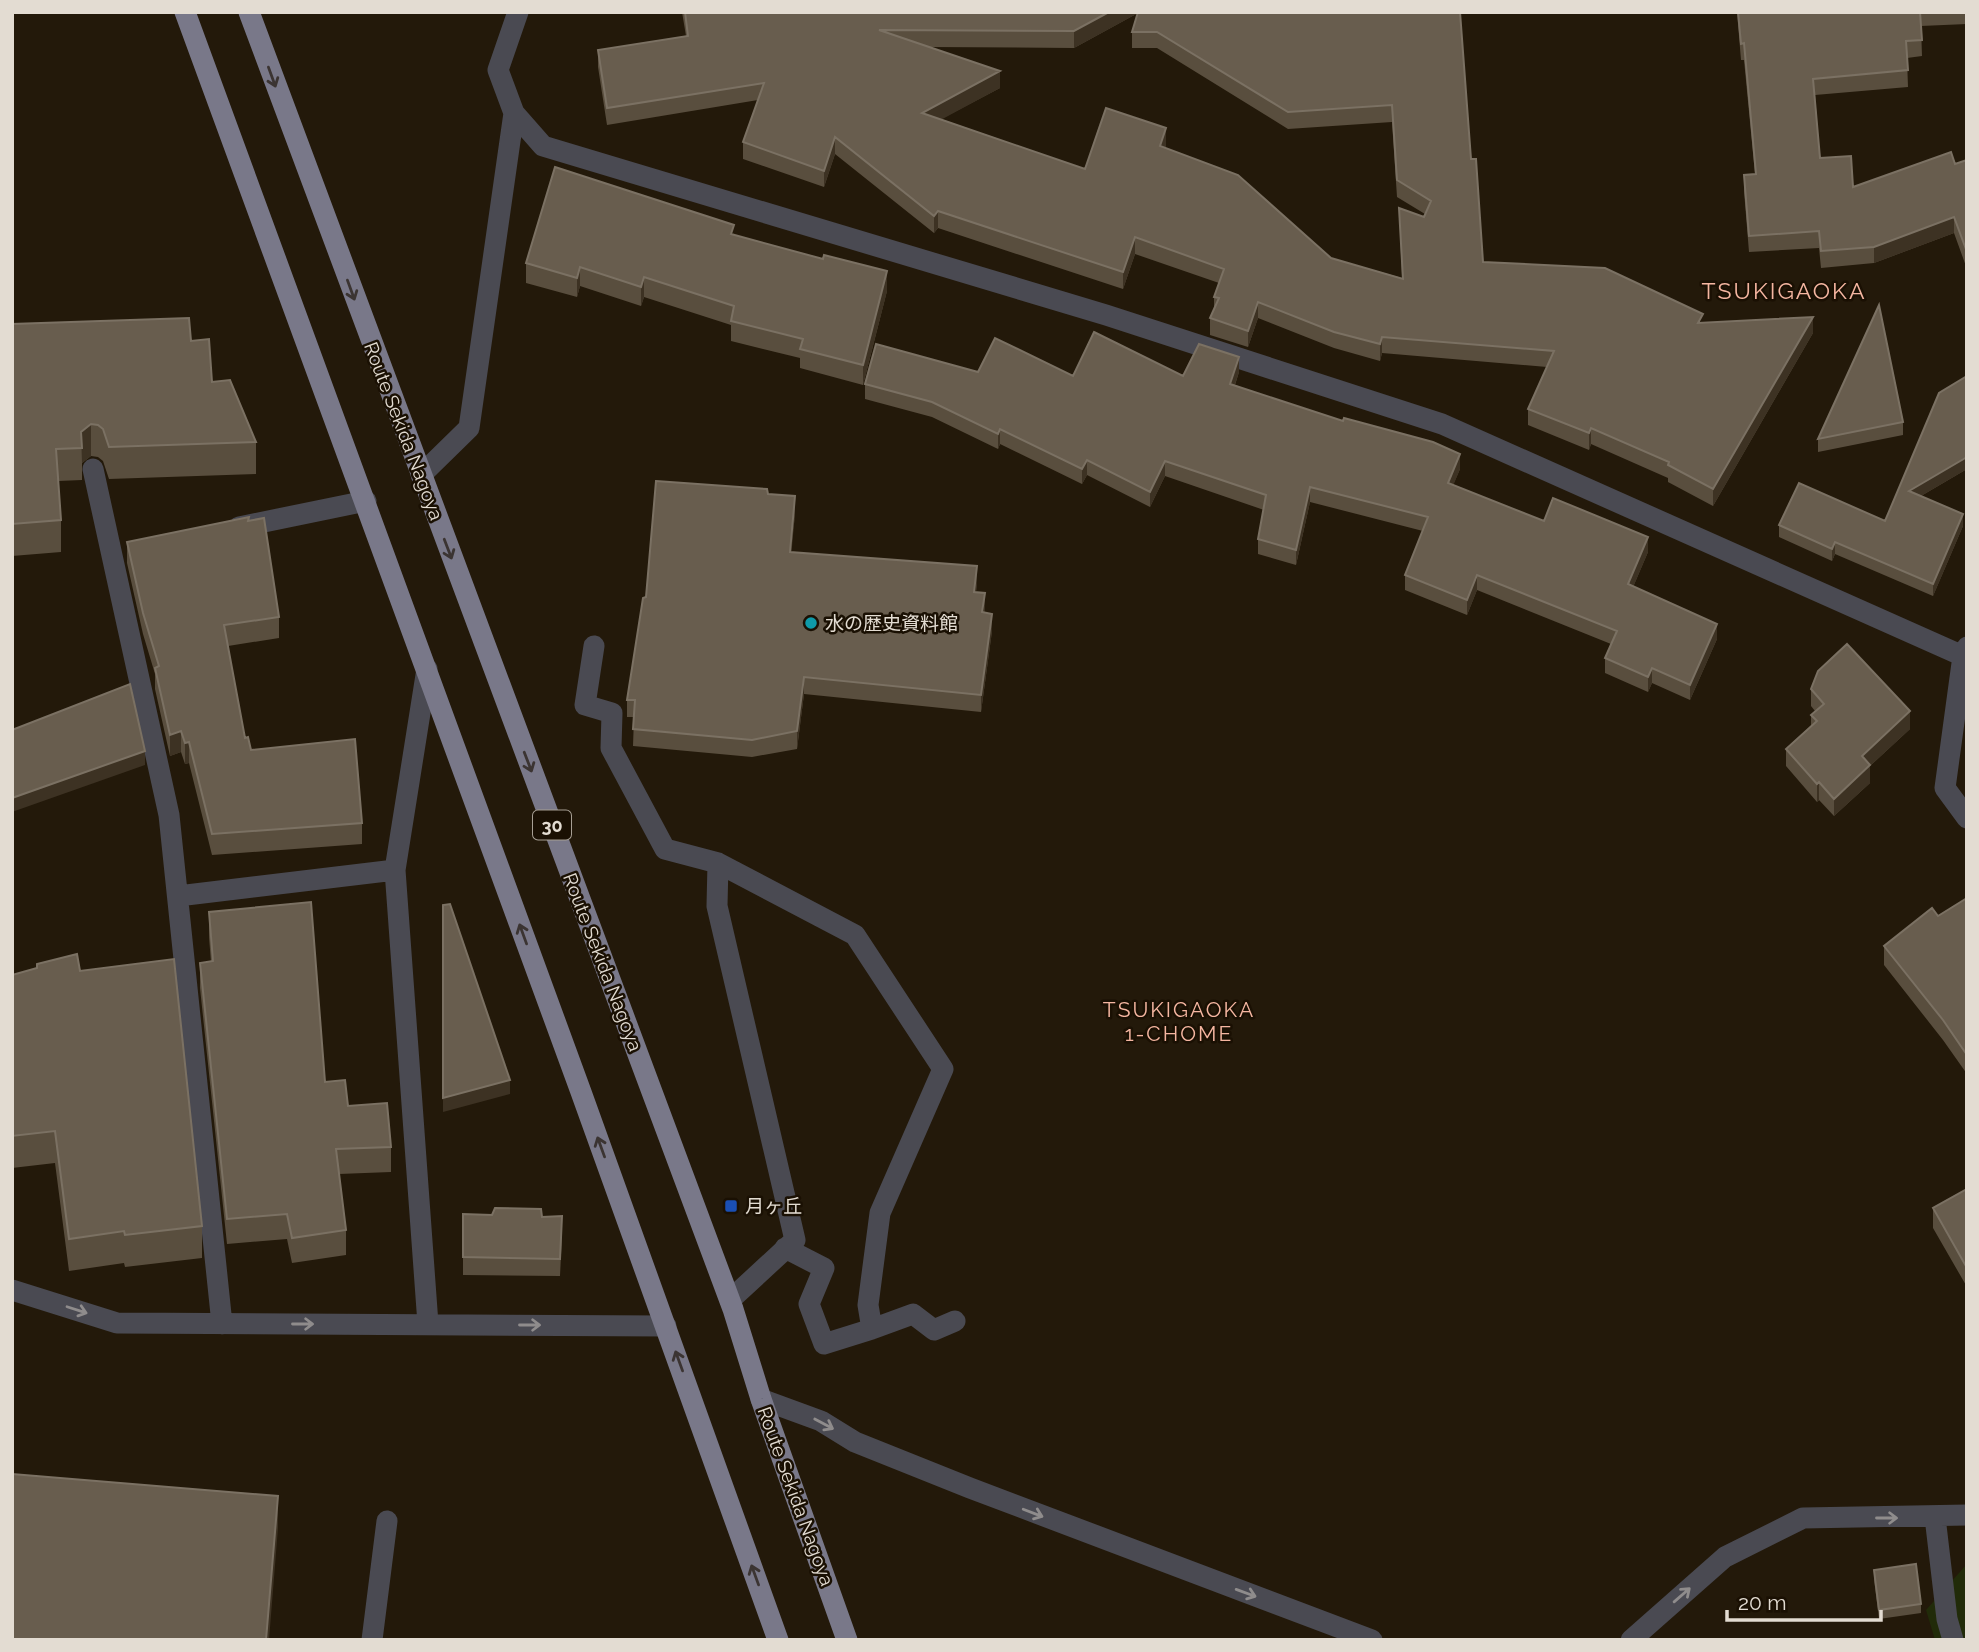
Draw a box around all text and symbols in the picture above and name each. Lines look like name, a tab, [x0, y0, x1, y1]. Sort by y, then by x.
one-way arrow	[267, 65, 279, 87]
district label: TSUKIGAOKA	[1702, 277, 1866, 304]
one-way arrow	[346, 278, 359, 300]
street label: Route Sekida Nagoya	[360, 339, 448, 523]
one-way arrow	[443, 537, 456, 559]
place label: 水の歴史資料館	[825, 612, 958, 634]
marker: 水の歴史資料館	[803, 615, 819, 631]
one-way arrow	[523, 750, 535, 772]
road number: 30	[533, 810, 571, 840]
street label: Route Sekida Nagoya	[559, 870, 647, 1054]
one-way arrow	[516, 923, 528, 945]
district label: TSUKIGAOKA 1-CHOME	[1103, 997, 1255, 1046]
one-way arrow	[594, 1137, 606, 1159]
place label: 月ヶ丘	[745, 1195, 802, 1217]
marker: 月ヶ丘	[723, 1198, 739, 1214]
one-way arrow	[66, 1305, 88, 1318]
one-way arrow	[291, 1317, 314, 1331]
one-way arrow	[519, 1318, 542, 1332]
one-way arrow	[672, 1351, 684, 1373]
street label: Route Sekida Nagoya	[753, 1404, 839, 1588]
one-way arrow	[814, 1417, 834, 1431]
one-way arrow	[1022, 1507, 1044, 1520]
one-way arrow	[1875, 1511, 1898, 1524]
one-way arrow	[748, 1565, 760, 1587]
scale bar	[1727, 1578, 1881, 1622]
one-way arrow	[1673, 1587, 1691, 1603]
one-way arrow	[1234, 1588, 1256, 1601]
text: 20 m	[1738, 1590, 1786, 1615]

